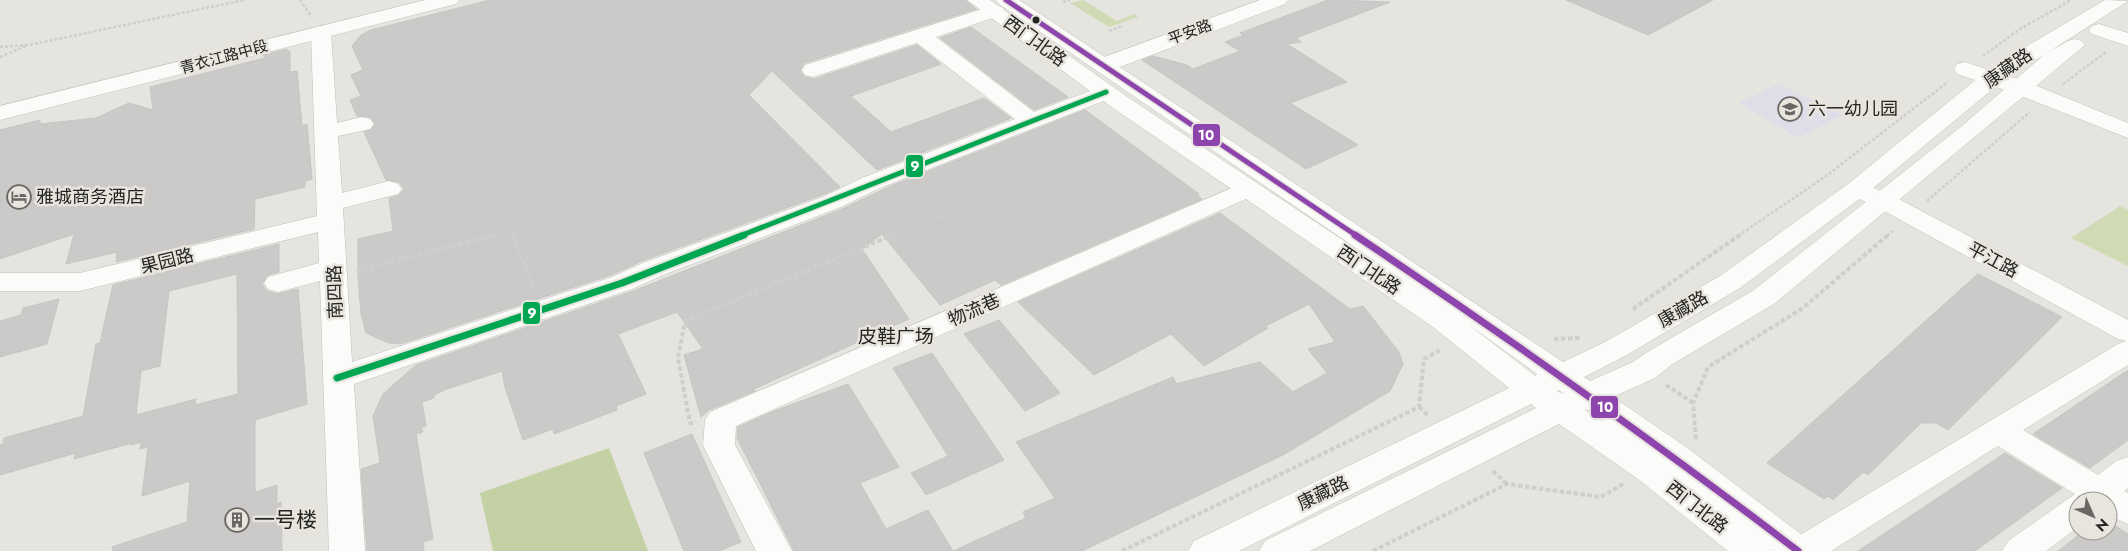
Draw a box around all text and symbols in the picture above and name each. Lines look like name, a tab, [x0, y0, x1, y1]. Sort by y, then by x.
street label: 西门北路	[998, 9, 1072, 73]
street label: 平安路	[1165, 14, 1215, 50]
unlabelled marker	[1031, 15, 1041, 25]
street label: 青衣江路中段	[178, 35, 270, 79]
street label: 康藏路	[1978, 42, 2038, 94]
school or university icon: 六一幼儿园	[1777, 96, 1803, 122]
place label: 六一幼儿园	[1808, 96, 1898, 122]
line badge: 10	[1192, 123, 1221, 147]
text: 10	[1198, 125, 1214, 145]
line badge: 9	[905, 154, 924, 178]
text: 9	[910, 156, 920, 176]
hotel icon: 雅城商务酒店	[6, 184, 32, 210]
place label: 雅城商务酒店	[36, 184, 144, 210]
street label: 平江路	[1963, 236, 2023, 284]
street label: 西门北路	[1332, 239, 1406, 301]
street label: 果园路	[138, 242, 196, 280]
street label: 南四路	[321, 265, 349, 319]
street label: 康藏路	[1653, 284, 1713, 334]
street label: 物流巷	[944, 287, 1004, 333]
line badge: 9	[522, 301, 541, 325]
text: 9	[527, 303, 537, 323]
district label: 皮鞋广场	[858, 323, 934, 350]
line badge: 10	[1590, 395, 1619, 419]
text: 10	[1597, 397, 1613, 417]
street label: 康藏路	[1293, 469, 1353, 517]
street label: 西门北路	[1661, 475, 1733, 539]
north arrow	[2068, 491, 2118, 541]
place label: 一号楼	[254, 505, 317, 535]
building icon: 一号楼	[224, 507, 250, 533]
text: N	[2091, 514, 2113, 536]

